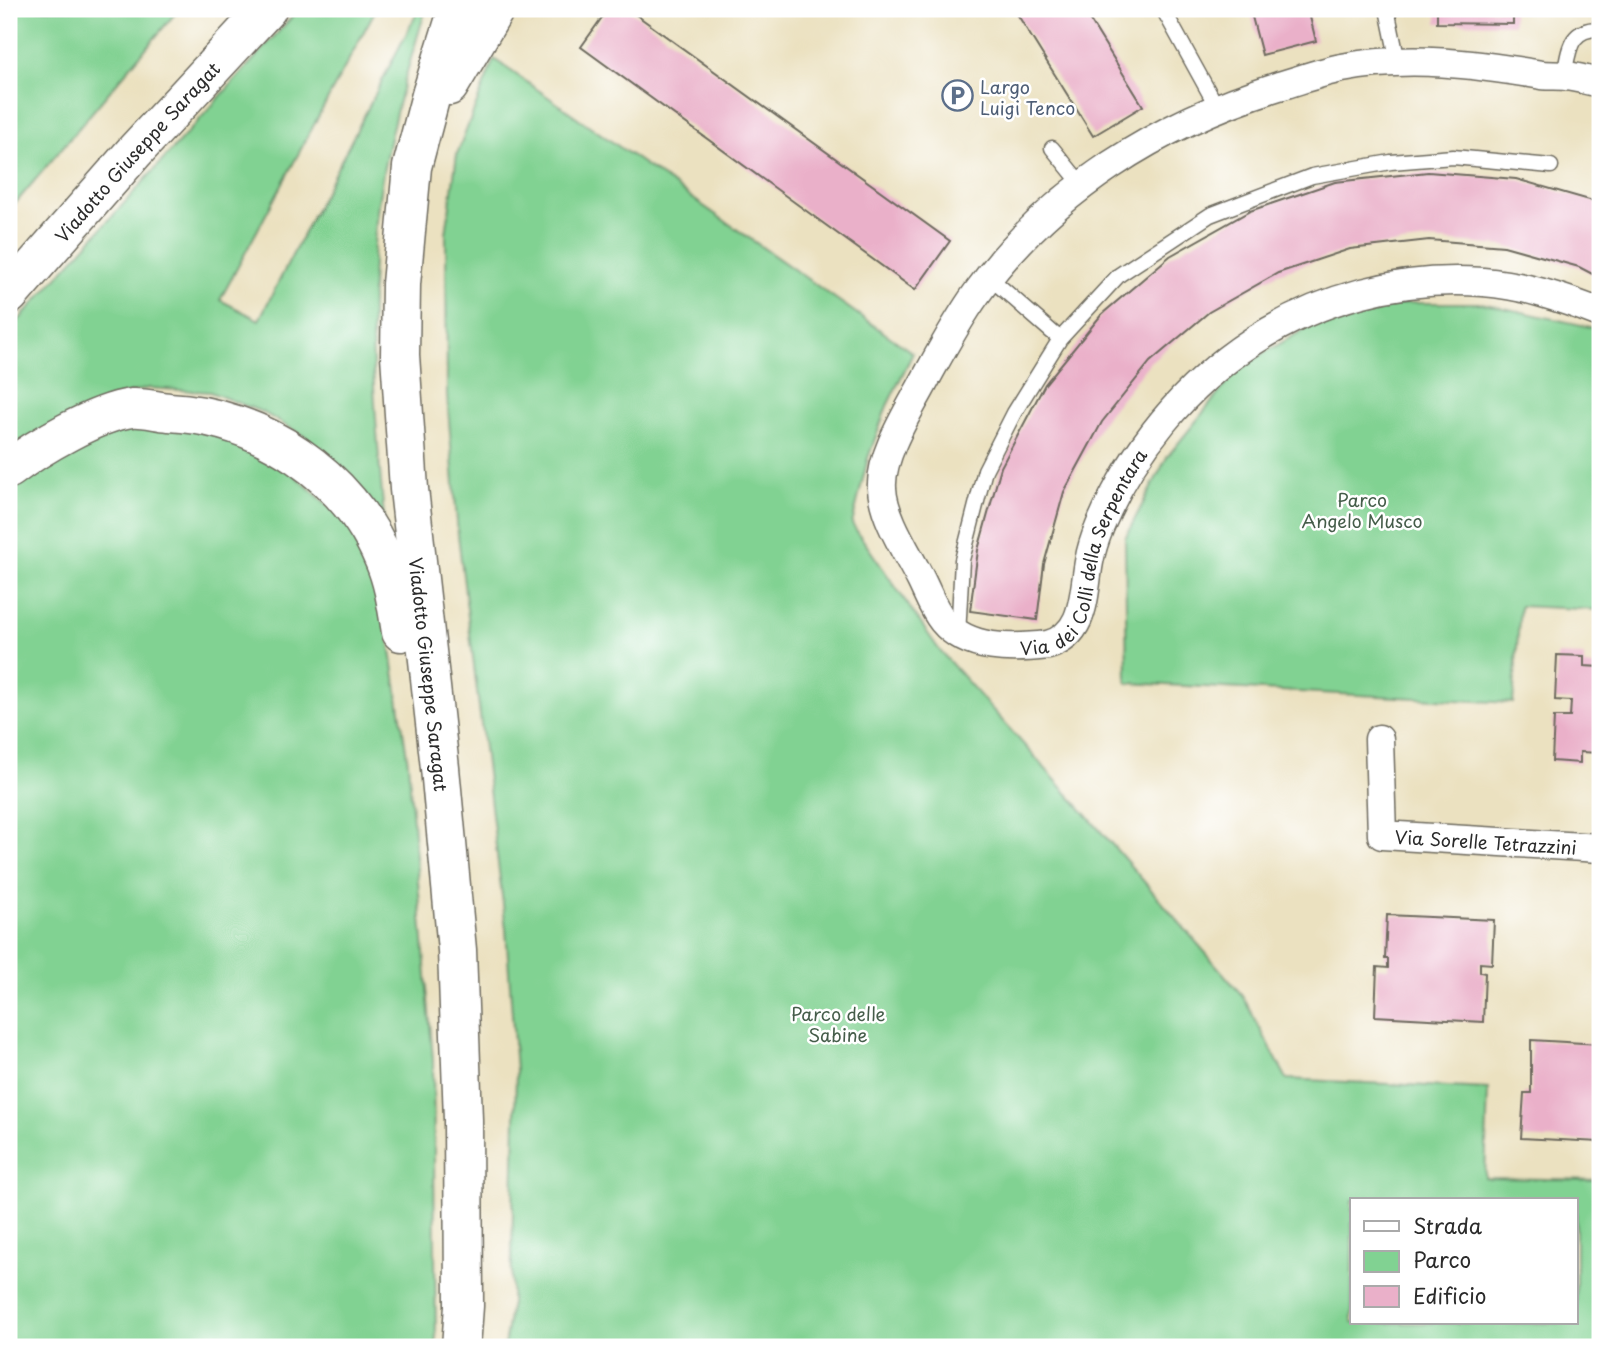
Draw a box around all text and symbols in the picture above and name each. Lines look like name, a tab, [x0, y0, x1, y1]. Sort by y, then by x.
street label: Viadotto Giuseppe Saragat	[48, 55, 225, 248]
place label: Largo Luigi Tenco	[980, 73, 1075, 121]
parking icon: Largo Luigi Tenco	[940, 79, 974, 113]
street label: Via dei Colli della Serpentara	[1019, 442, 1153, 661]
park label: Parco Angelo Musco	[1301, 486, 1423, 534]
street label: Viadotto Giuseppe Saragat	[403, 556, 456, 793]
street label: Via Sorelle Tetrazzini	[1394, 822, 1578, 860]
park label: Parco delle Sabine	[791, 1000, 885, 1048]
legend	[1350, 1198, 1578, 1324]
text: Strada	[1413, 1209, 1483, 1241]
text: Parco	[1413, 1243, 1471, 1275]
text: Edificio	[1413, 1279, 1486, 1311]

